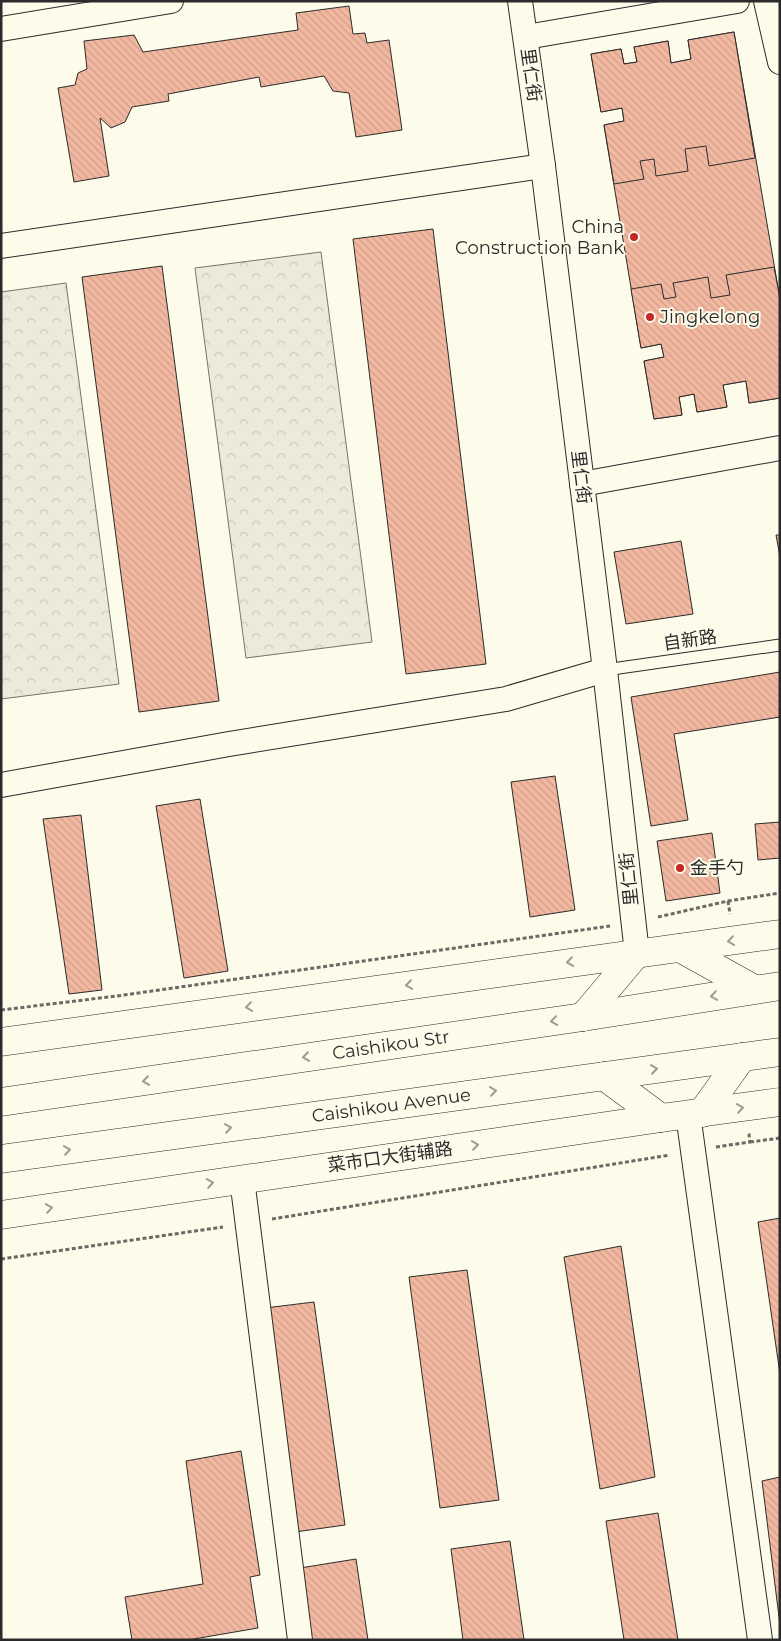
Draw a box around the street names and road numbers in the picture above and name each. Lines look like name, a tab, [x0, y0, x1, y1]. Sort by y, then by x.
street label: 里仁街	[516, 47, 546, 103]
street label: 里仁街	[567, 449, 595, 505]
street label: 自新路	[662, 625, 718, 655]
street label: 里仁街	[615, 851, 643, 907]
street label: Caishikou Str	[331, 1026, 451, 1064]
street label: Caishikou Avenue	[310, 1084, 472, 1127]
street label: 菜市口大街辅路	[326, 1137, 454, 1177]

